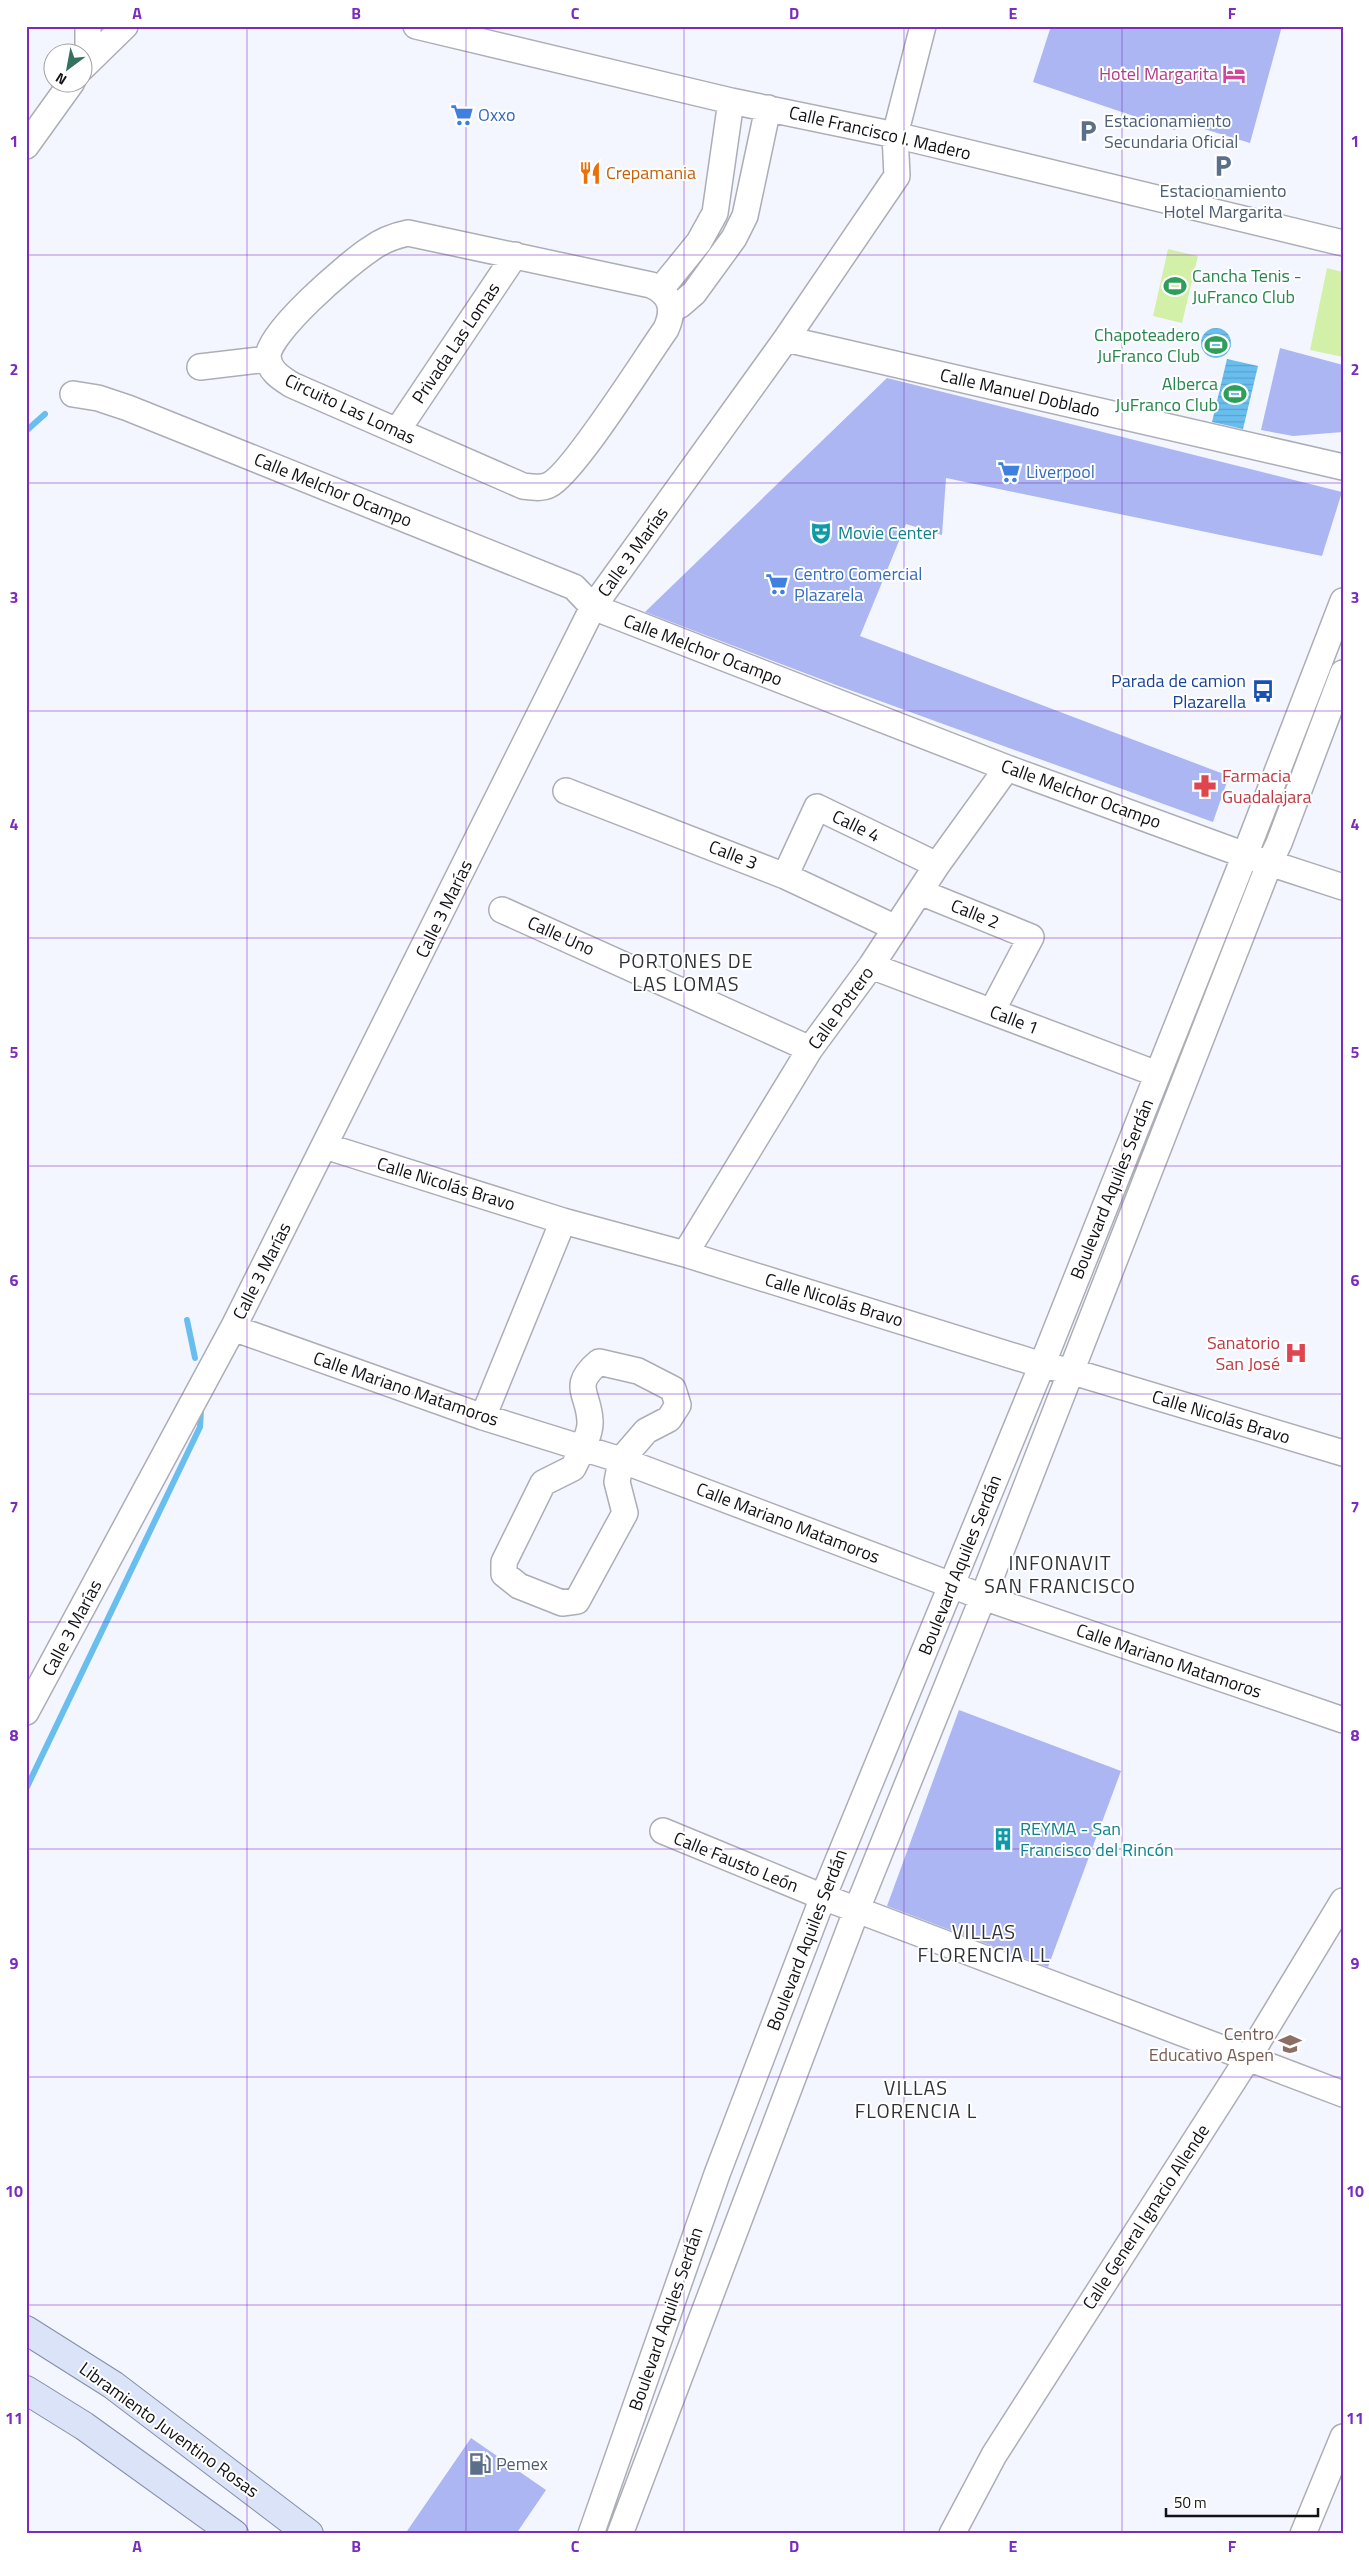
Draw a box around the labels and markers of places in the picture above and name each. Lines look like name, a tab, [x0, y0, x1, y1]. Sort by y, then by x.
place label: Hotel Margarita	[1099, 60, 1218, 87]
hotel icon: Hotel Margarita	[1221, 61, 1247, 87]
place label: Oxxo	[478, 101, 515, 128]
supermarket icon: Oxxo	[449, 102, 475, 128]
place label: Estacionamiento Secundaria Oficial	[1104, 107, 1238, 155]
parking icon: Estacionamiento Secundaria Oficial	[1075, 118, 1101, 144]
parking icon: Estacionamiento Hotel Margarita	[1210, 153, 1236, 179]
place label: Crepamania	[606, 159, 696, 186]
restaurant icon: Crepamania	[577, 160, 603, 186]
place label: Estacionamiento Hotel Margarita	[1159, 177, 1287, 225]
place label: Cancha Tenis - JuFranco Club	[1192, 262, 1302, 310]
sports icon: Cancha Tenis - JuFranco Club	[1162, 273, 1188, 299]
place label: Chapoteadero JuFranco Club	[1094, 321, 1200, 369]
sports icon: Chapoteadero JuFranco Club	[1203, 332, 1229, 358]
place label: Alberca JuFranco Club	[1115, 370, 1218, 418]
sports icon: Alberca JuFranco Club	[1222, 381, 1248, 407]
place label: Liverpool	[1026, 458, 1095, 485]
supermarket icon: Liverpool	[996, 459, 1022, 485]
place label: Movie Center	[838, 519, 938, 546]
theatre icon: Movie Center	[808, 520, 834, 546]
place label: Centro Comercial Plazarela	[794, 560, 922, 608]
supermarket icon: Centro Comercial Plazarela	[764, 571, 790, 597]
place label: Parada de camion Plazarella	[1111, 667, 1246, 715]
bus stop icon: Parada de camion Plazarella	[1250, 678, 1276, 704]
place label: Farmacia Guadalajara	[1222, 762, 1312, 810]
pharmacy icon: Farmacia Guadalajara	[1192, 773, 1218, 799]
place label: Sanatorio San José	[1207, 1329, 1280, 1377]
hospital icon: Sanatorio San José	[1283, 1340, 1309, 1366]
place label: REYMA - San Francisco del Rincón	[1020, 1815, 1174, 1863]
building icon: REYMA - San Francisco del Rincón	[990, 1826, 1016, 1852]
place label: Centro Educativo Aspen	[1149, 2020, 1274, 2068]
school or university icon: Centro Educativo Aspen	[1277, 2031, 1303, 2057]
place label: Pemex	[496, 2450, 548, 2477]
fuel station icon: Pemex	[467, 2451, 493, 2477]

